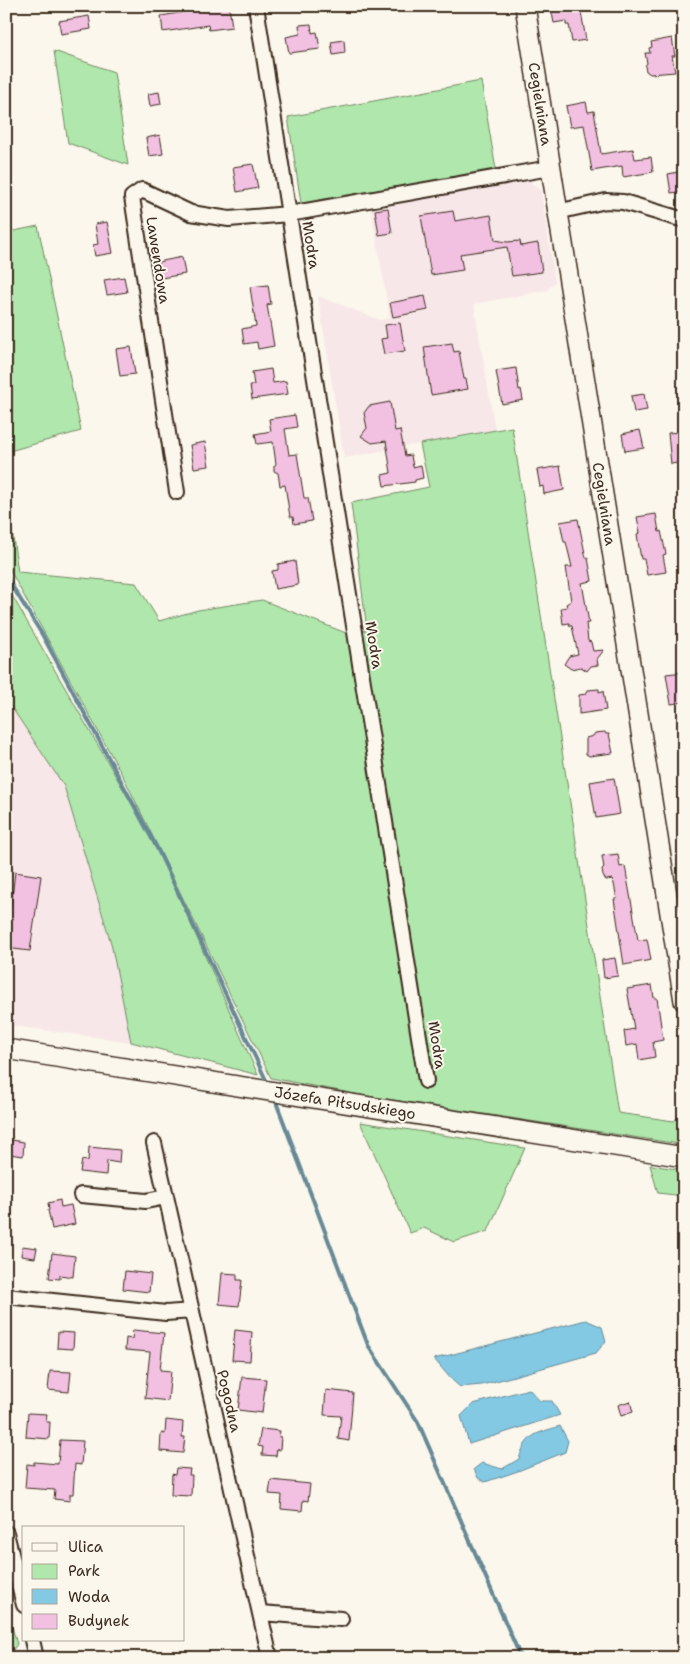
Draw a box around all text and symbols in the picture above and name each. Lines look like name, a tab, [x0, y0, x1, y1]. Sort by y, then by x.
street label: Cegielniana	[524, 61, 557, 148]
street label: Lawendowa	[141, 215, 175, 306]
street label: Modra	[297, 220, 325, 271]
street label: Cegielniana	[588, 461, 621, 548]
street label: Modra	[360, 620, 388, 671]
street label: Modra	[423, 1020, 451, 1071]
street label: Józefa Piłsudskiego	[273, 1082, 417, 1124]
street label: Pogodna	[212, 1368, 246, 1435]
legend	[22, 1526, 185, 1642]
text: Ulica	[68, 1537, 104, 1557]
text: Park	[68, 1561, 100, 1581]
text: Woda	[68, 1587, 110, 1607]
text: Budynek	[68, 1611, 129, 1631]

